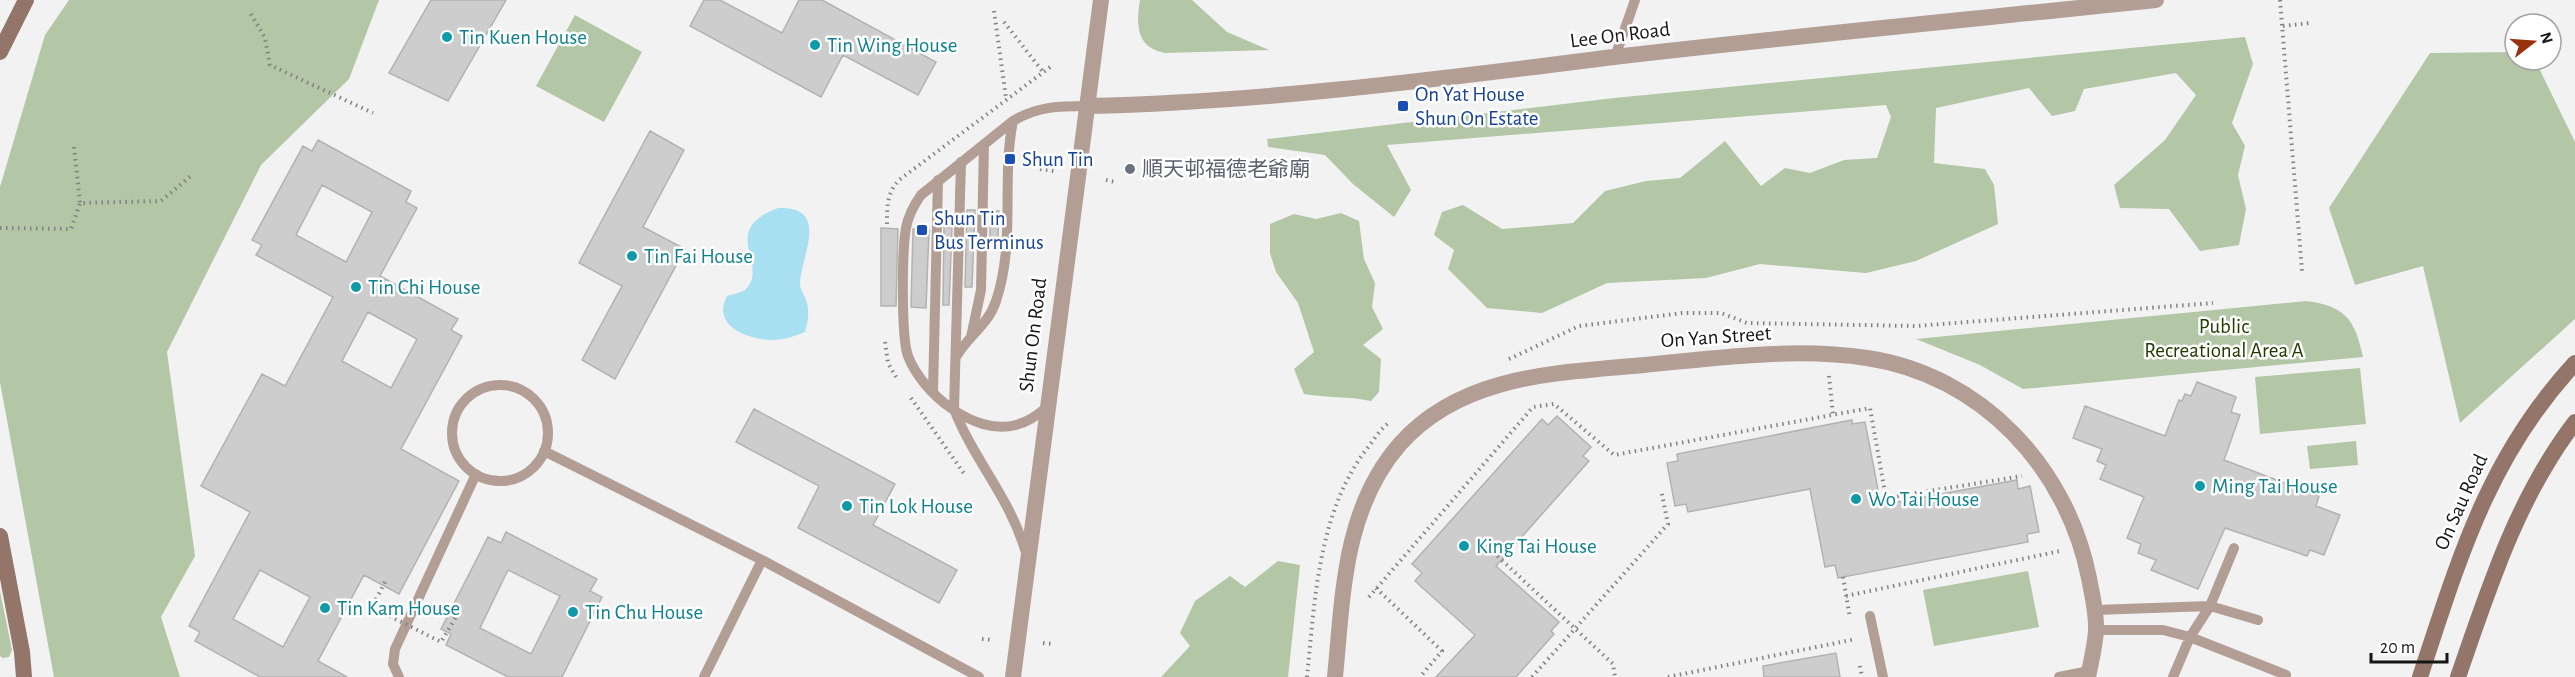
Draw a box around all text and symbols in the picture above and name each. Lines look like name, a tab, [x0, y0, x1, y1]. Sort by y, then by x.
north arrow	[2503, 12, 2563, 72]
street label: Lee On Road	[1569, 18, 1671, 52]
place label: Tin Kuen House	[459, 27, 587, 48]
marker: Tin Kuen House	[440, 30, 454, 44]
text: N	[2537, 30, 2556, 46]
place label: Tin Wing House	[827, 35, 957, 56]
marker: Tin Wing House	[808, 38, 822, 52]
place label: On Yat House Shun On Estate	[1415, 84, 1538, 129]
marker: On Yat House Shun On Estate	[1396, 99, 1410, 113]
place label: Shun Tin	[1022, 149, 1094, 170]
marker: Shun Tin	[1003, 152, 1017, 166]
place label: 順天邨福德老爺廟	[1142, 158, 1310, 180]
marker: 順天邨福德老爺廟	[1123, 162, 1137, 176]
place label: Shun Tin Bus Terminus	[934, 208, 1044, 253]
marker: Shun Tin Bus Terminus	[915, 223, 929, 237]
place label: Tin Fai House	[644, 246, 753, 267]
marker: Tin Fai House	[625, 249, 639, 263]
place label: Tin Chi House	[368, 277, 480, 298]
street label: Shun On Road	[1016, 277, 1050, 393]
marker: Tin Chi House	[349, 280, 363, 294]
park label: Public Recreational Area A	[2144, 316, 2304, 361]
street label: On Yan Street	[1660, 323, 1772, 351]
street label: On Sau Road	[2431, 451, 2492, 553]
place label: Ming Tai House	[2212, 476, 2338, 497]
marker: Ming Tai House	[2193, 479, 2207, 493]
place label: Wo Tai House	[1868, 489, 1979, 510]
marker: Wo Tai House	[1849, 492, 1863, 506]
place label: Tin Lok House	[859, 496, 973, 517]
marker: Tin Lok House	[840, 499, 854, 513]
place label: King Tai House	[1476, 536, 1597, 557]
marker: King Tai House	[1457, 539, 1471, 553]
place label: Tin Kam House	[337, 598, 460, 619]
marker: Tin Kam House	[318, 601, 332, 615]
place label: Tin Chu House	[585, 602, 703, 623]
marker: Tin Chu House	[566, 605, 580, 619]
scale bar	[2371, 626, 2448, 664]
text: 20 m	[2380, 639, 2415, 657]

